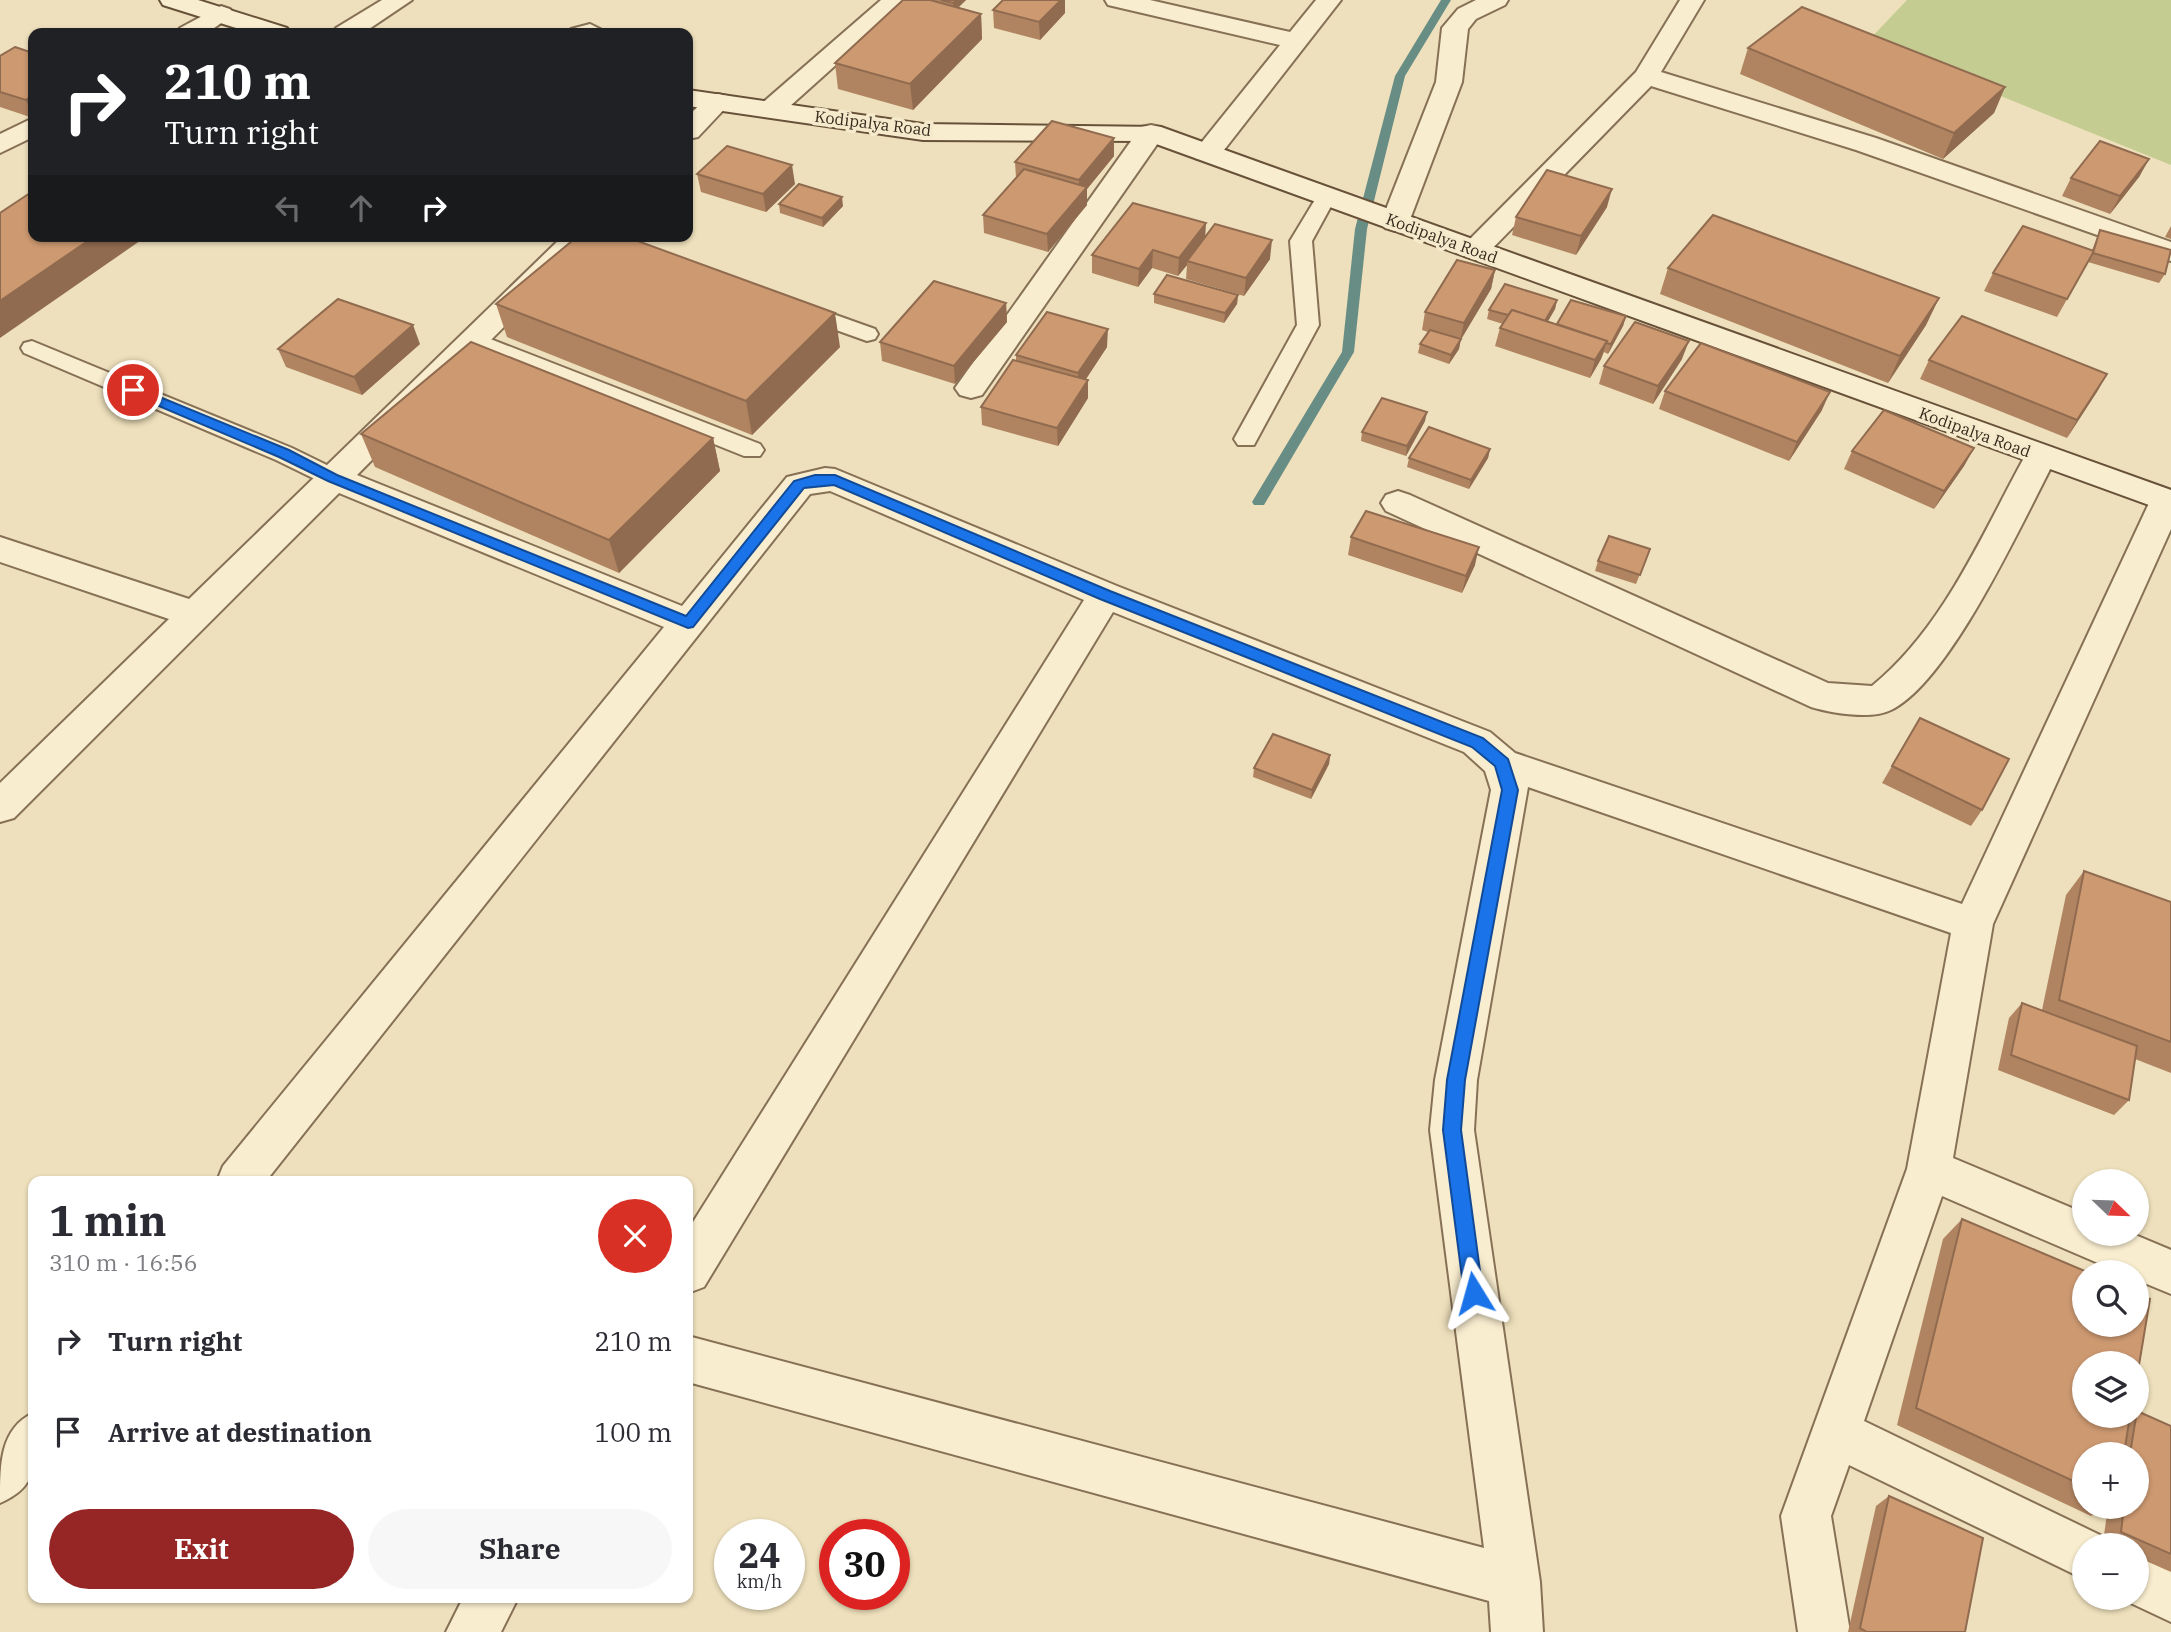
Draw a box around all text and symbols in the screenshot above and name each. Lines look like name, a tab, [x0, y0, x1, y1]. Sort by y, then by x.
text: 210 m	[164, 49, 311, 112]
icon: right	[49, 56, 140, 147]
street label: Kodipalya Road	[814, 106, 933, 140]
text: Turn right	[164, 111, 319, 153]
icon: left	[269, 189, 307, 227]
icon: ahead	[342, 189, 380, 227]
icon: right	[415, 189, 453, 227]
street label: Kodipalya Road	[1383, 209, 1501, 268]
pin	[103, 360, 163, 420]
icon: arrive	[114, 371, 152, 409]
street label: Kodipalya Road	[1916, 403, 2034, 462]
north arrow	[2072, 1169, 2149, 1246]
map controls	[2072, 1169, 2149, 1610]
text: 1 min	[49, 1193, 167, 1248]
button: close	[598, 1199, 672, 1273]
text: 310 m · 16:56	[49, 1247, 198, 1277]
position arrow	[1437, 1256, 1511, 1330]
button: search	[2072, 1260, 2149, 1337]
icon: right	[49, 1322, 87, 1360]
text: Turn right	[108, 1324, 242, 1358]
text: 210 m	[594, 1324, 672, 1358]
button: layers	[2072, 1351, 2149, 1428]
icon: arrive	[49, 1413, 87, 1451]
text: Arrive at destination	[108, 1415, 372, 1449]
text: 100 m	[594, 1415, 672, 1449]
button: +	[2072, 1442, 2149, 1519]
button: Exit	[49, 1509, 354, 1589]
button: Share	[368, 1509, 672, 1589]
speed limit sign: 30	[819, 1519, 910, 1610]
text: 24	[738, 1532, 781, 1578]
button: −	[2072, 1533, 2149, 1610]
text: km/h	[737, 1570, 782, 1593]

